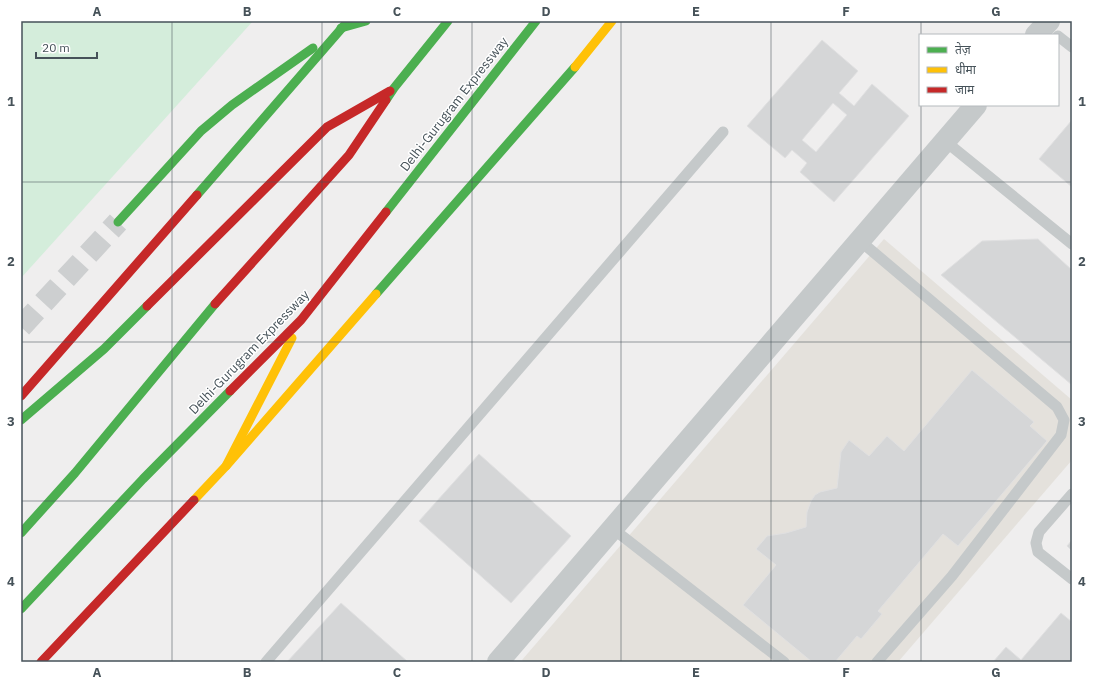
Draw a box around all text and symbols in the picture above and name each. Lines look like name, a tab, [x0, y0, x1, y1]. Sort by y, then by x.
text: A	[93, 3, 102, 20]
text: B	[243, 3, 252, 20]
text: C	[393, 3, 402, 20]
text: D	[541, 3, 551, 20]
text: E	[692, 3, 700, 20]
text: F	[842, 3, 850, 20]
text: G	[991, 3, 1001, 20]
street label: Delhi-Gurugram Expressway	[396, 33, 512, 175]
scale bar	[36, 34, 97, 60]
legend	[919, 34, 1059, 106]
text: 20 m	[42, 40, 70, 55]
text: तेज़	[955, 42, 972, 57]
text: धीमा	[955, 62, 977, 77]
text: जाम	[955, 82, 975, 97]
text: 1	[7, 93, 15, 110]
text: 1	[1078, 93, 1086, 110]
text: 2	[7, 253, 15, 270]
text: 2	[1078, 253, 1086, 270]
street label: Delhi-Gurugram Expressway	[185, 286, 313, 418]
text: 3	[7, 413, 15, 430]
text: 3	[1078, 413, 1086, 430]
text: 4	[7, 573, 15, 590]
text: 4	[1078, 573, 1086, 590]
text: A	[93, 664, 102, 681]
text: B	[243, 664, 252, 681]
text: C	[393, 664, 402, 681]
text: D	[541, 664, 551, 681]
text: E	[692, 664, 700, 681]
text: F	[842, 664, 850, 681]
text: G	[991, 664, 1001, 681]

